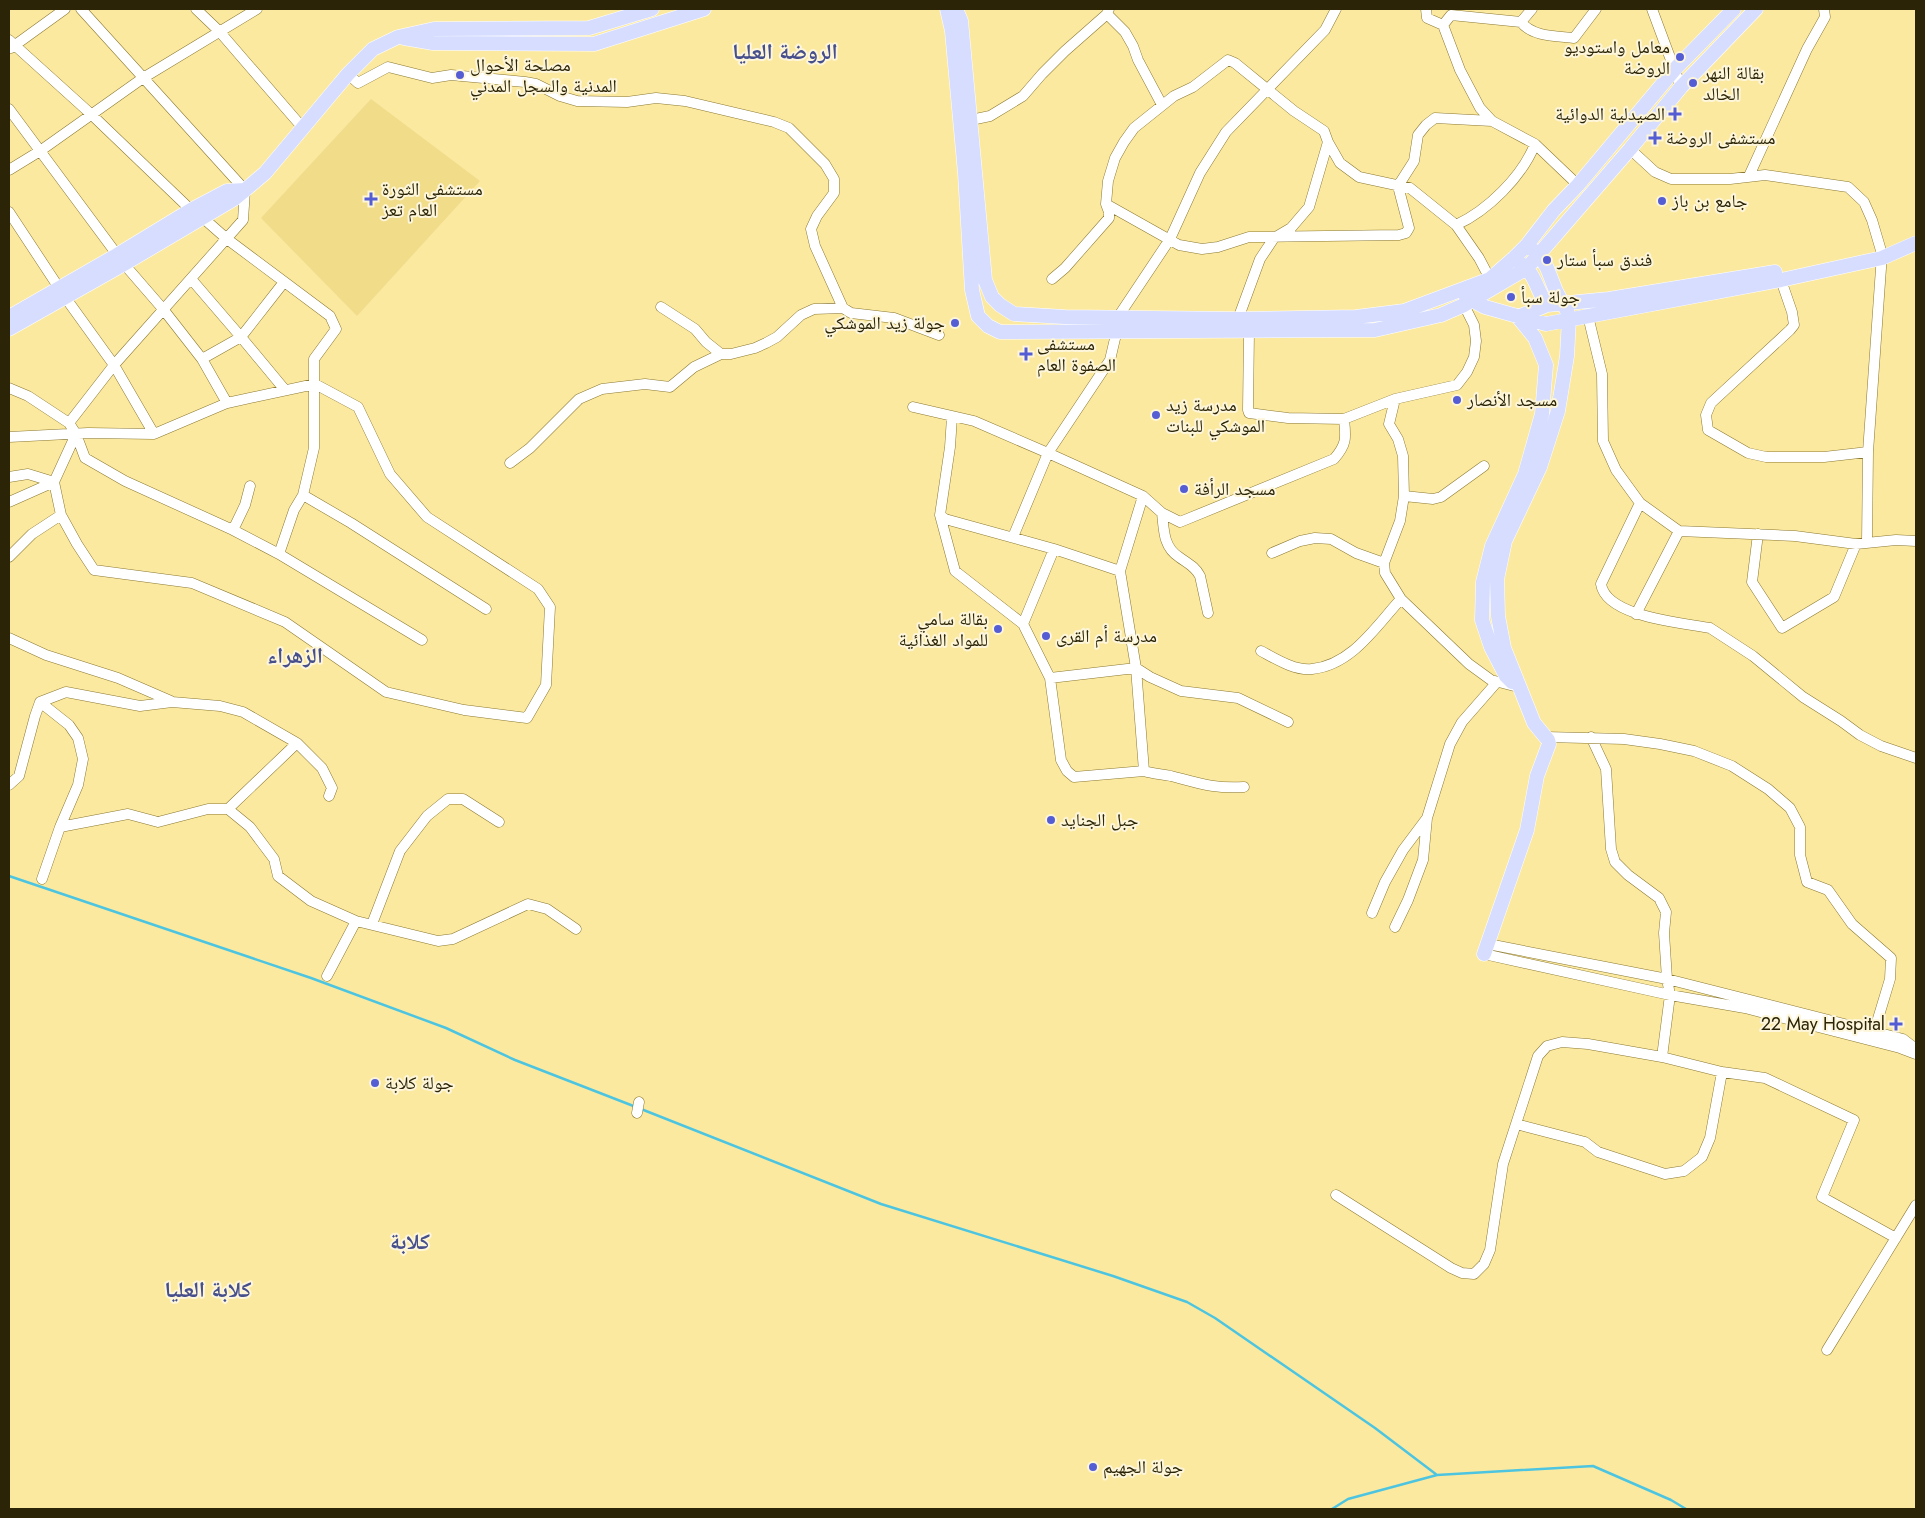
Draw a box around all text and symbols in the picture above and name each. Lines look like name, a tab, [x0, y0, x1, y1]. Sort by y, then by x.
place label: معامل واستوديو الروضة	[1564, 34, 1670, 81]
district label: الروضة العليا	[732, 35, 838, 67]
marker: معامل واستوديو الروضة	[1674, 51, 1686, 63]
place label: مصلحة الأحوال المدنية والسجل المدني	[470, 52, 617, 101]
place label: بقالة النهر الخالد	[1702, 60, 1764, 107]
marker: مصلحة الأحوال المدنية والسجل المدني	[454, 69, 466, 81]
marker: بقالة النهر الخالد	[1687, 77, 1699, 89]
place label: الصيدلية الدوائية	[1555, 101, 1665, 127]
marker: الصيدلية الدوائية	[1669, 108, 1681, 120]
place label: مستشفى الروضة	[1666, 125, 1775, 151]
marker: مستشفى الروضة	[1648, 131, 1662, 145]
place label: مستشفى الثورة العام تعز	[381, 176, 483, 223]
place label: جامع بن باز	[1671, 188, 1748, 214]
marker: مستشفى الثورة العام تعز	[364, 192, 378, 206]
marker: جامع بن باز	[1656, 195, 1668, 207]
place label: فندق سبأ ستار	[1556, 247, 1652, 273]
marker: فندق سبأ ستار	[1541, 254, 1553, 266]
place label: جولة سبأ	[1521, 284, 1580, 310]
marker: جولة سبأ	[1505, 291, 1517, 303]
place label: جولة زيد الموشكي	[824, 310, 945, 338]
marker: جولة زيد الموشكي	[949, 317, 961, 329]
place label: مستشفى الصفوة العام	[1037, 331, 1116, 378]
marker: مستشفى الصفوة العام	[1019, 347, 1033, 361]
place label: مسجد الأنصار	[1466, 387, 1557, 413]
place label: مدرسة زيد الموشكي للبنات	[1166, 392, 1265, 441]
marker: مسجد الأنصار	[1451, 394, 1463, 406]
marker: مدرسة زيد الموشكي للبنات	[1150, 409, 1162, 421]
place label: مسجد الرأفة	[1194, 476, 1275, 502]
marker: مسجد الرأفة	[1178, 483, 1190, 495]
place label: بقالة سامي للمواد الغذائية	[899, 606, 988, 653]
marker: بقالة سامي للمواد الغذائية	[992, 623, 1004, 635]
place label: مدرسة أم القرى	[1056, 623, 1157, 649]
marker: مدرسة أم القرى	[1040, 630, 1052, 642]
district label: الزهراء	[267, 639, 323, 671]
place label: جبل الجنايد	[1061, 807, 1138, 833]
marker: جبل الجنايد	[1045, 814, 1057, 826]
place label: 22 May Hospital	[1761, 1011, 1885, 1037]
marker: 22 May Hospital	[1889, 1017, 1903, 1031]
place label: جولة كلابة	[385, 1070, 454, 1096]
marker: جولة كلابة	[369, 1077, 381, 1089]
district label: كلابة	[390, 1225, 430, 1257]
district label: كلابة العليا	[164, 1273, 252, 1305]
place label: جولة الجهيم	[1103, 1454, 1183, 1480]
marker: جولة الجهيم	[1087, 1461, 1099, 1473]

